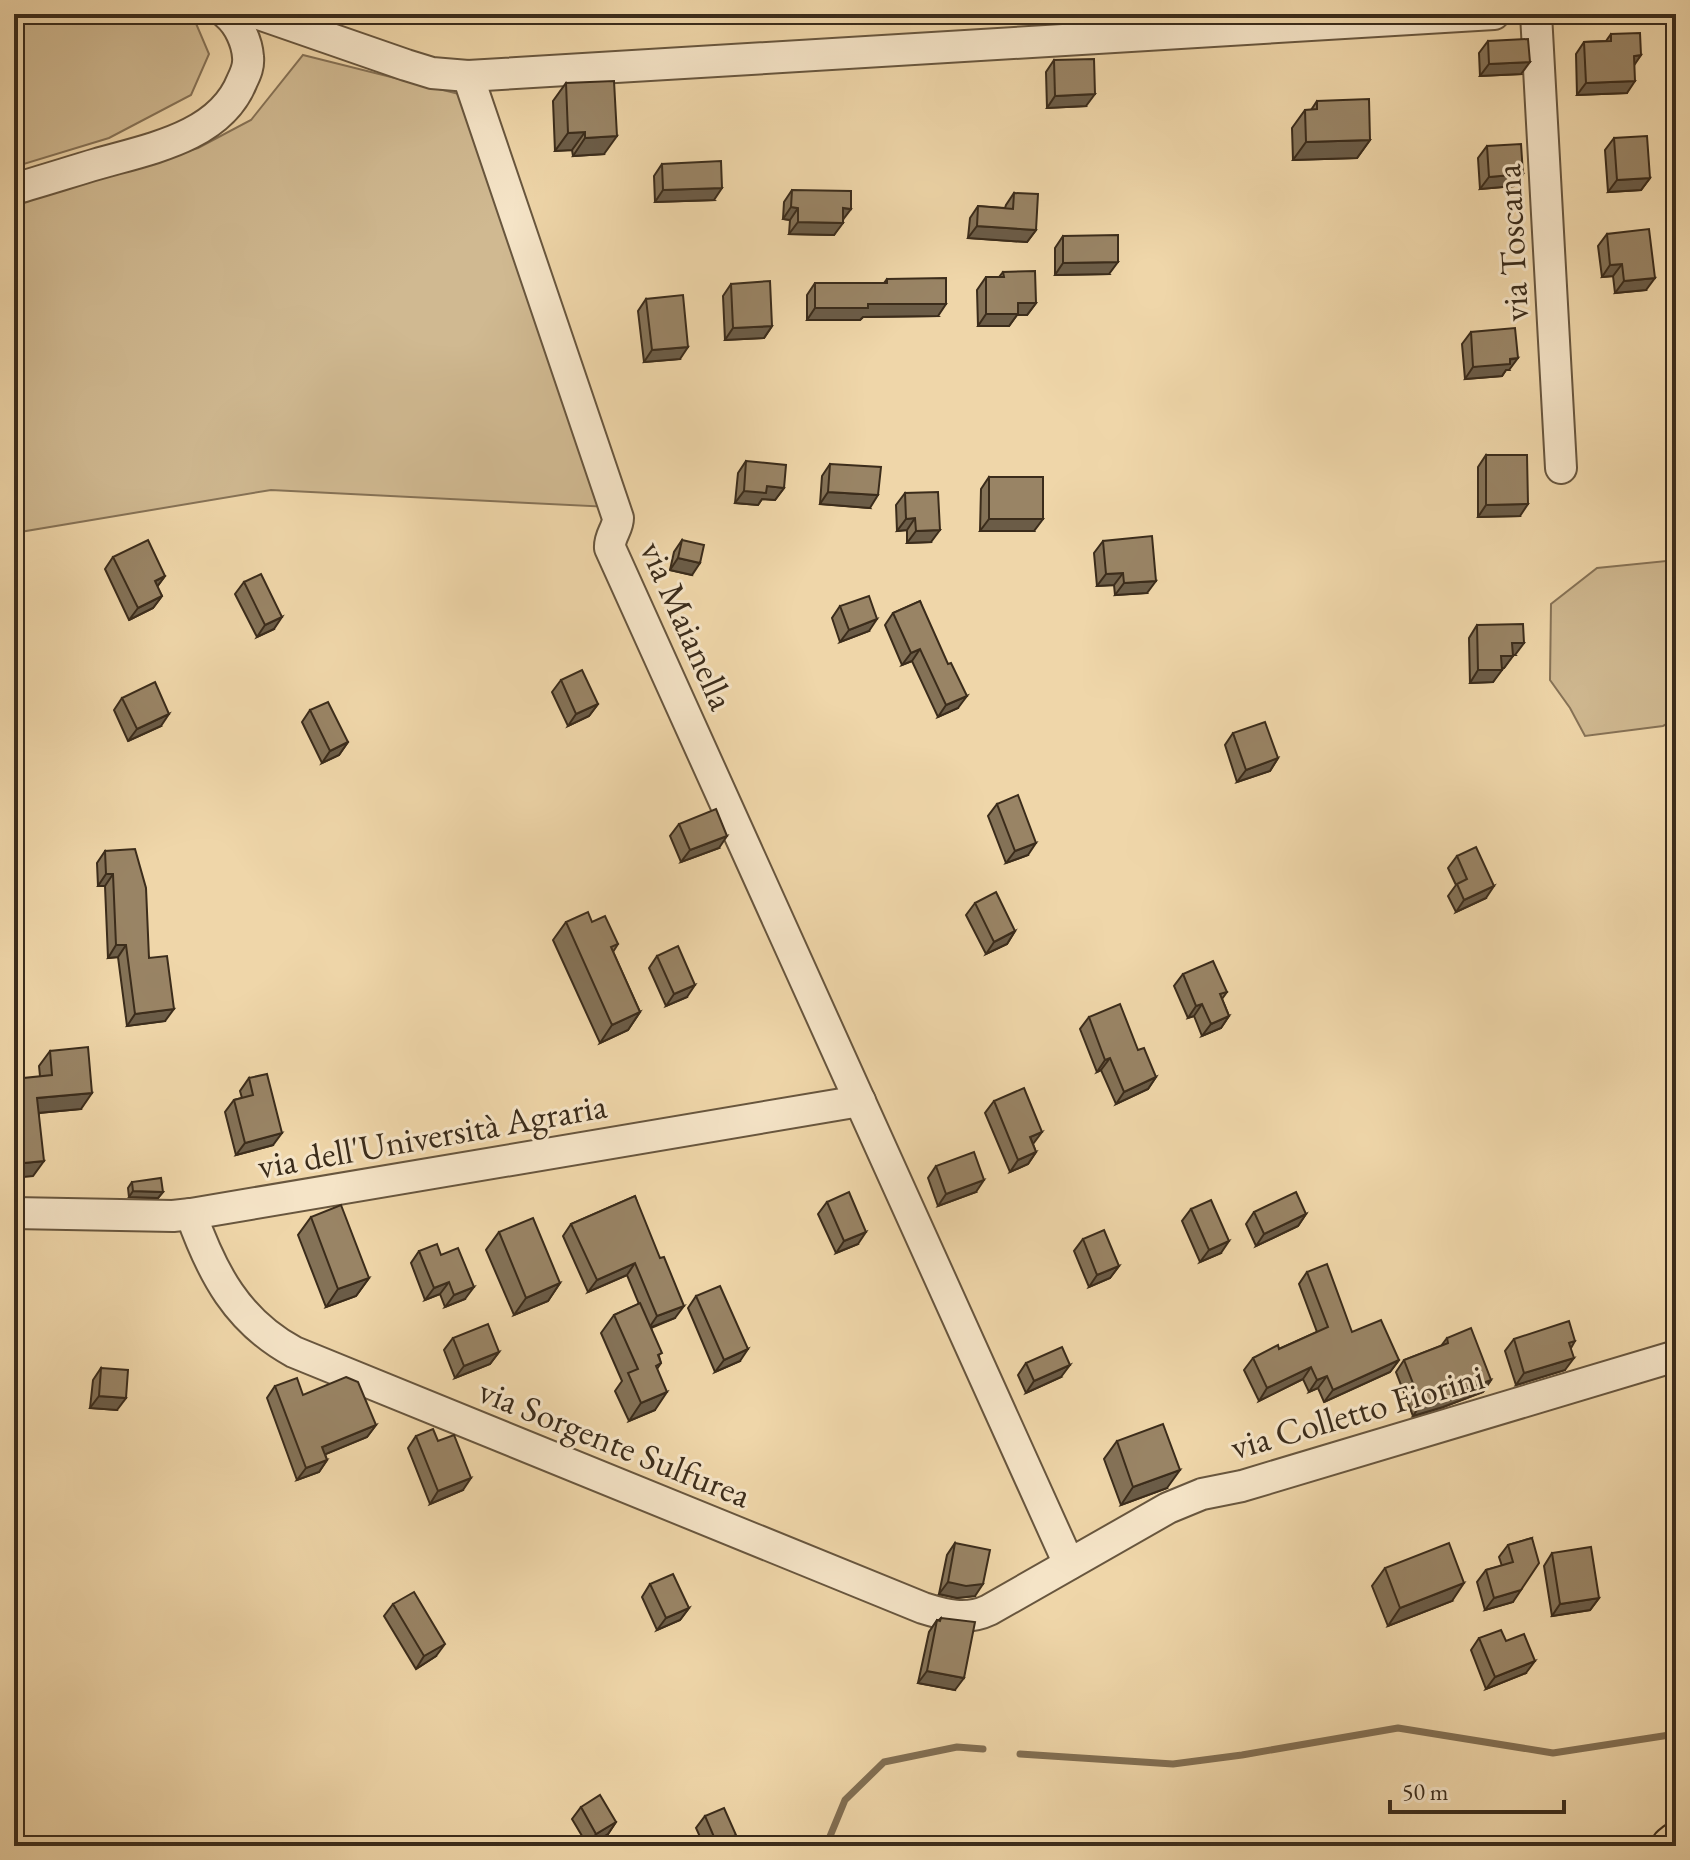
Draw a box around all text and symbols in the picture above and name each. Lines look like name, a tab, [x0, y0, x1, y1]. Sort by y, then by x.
street label: via Toscana	[1484, 162, 1539, 323]
street label: via Maianella	[629, 533, 746, 718]
street label: via dell'Università Agraria	[254, 1082, 611, 1189]
street label: via Colletto Fiorini	[1225, 1353, 1490, 1470]
street label: via Sorgente Sulfurea	[472, 1367, 758, 1519]
scale bar	[1390, 1764, 1564, 1814]
text: 50 m	[1402, 1776, 1449, 1807]

